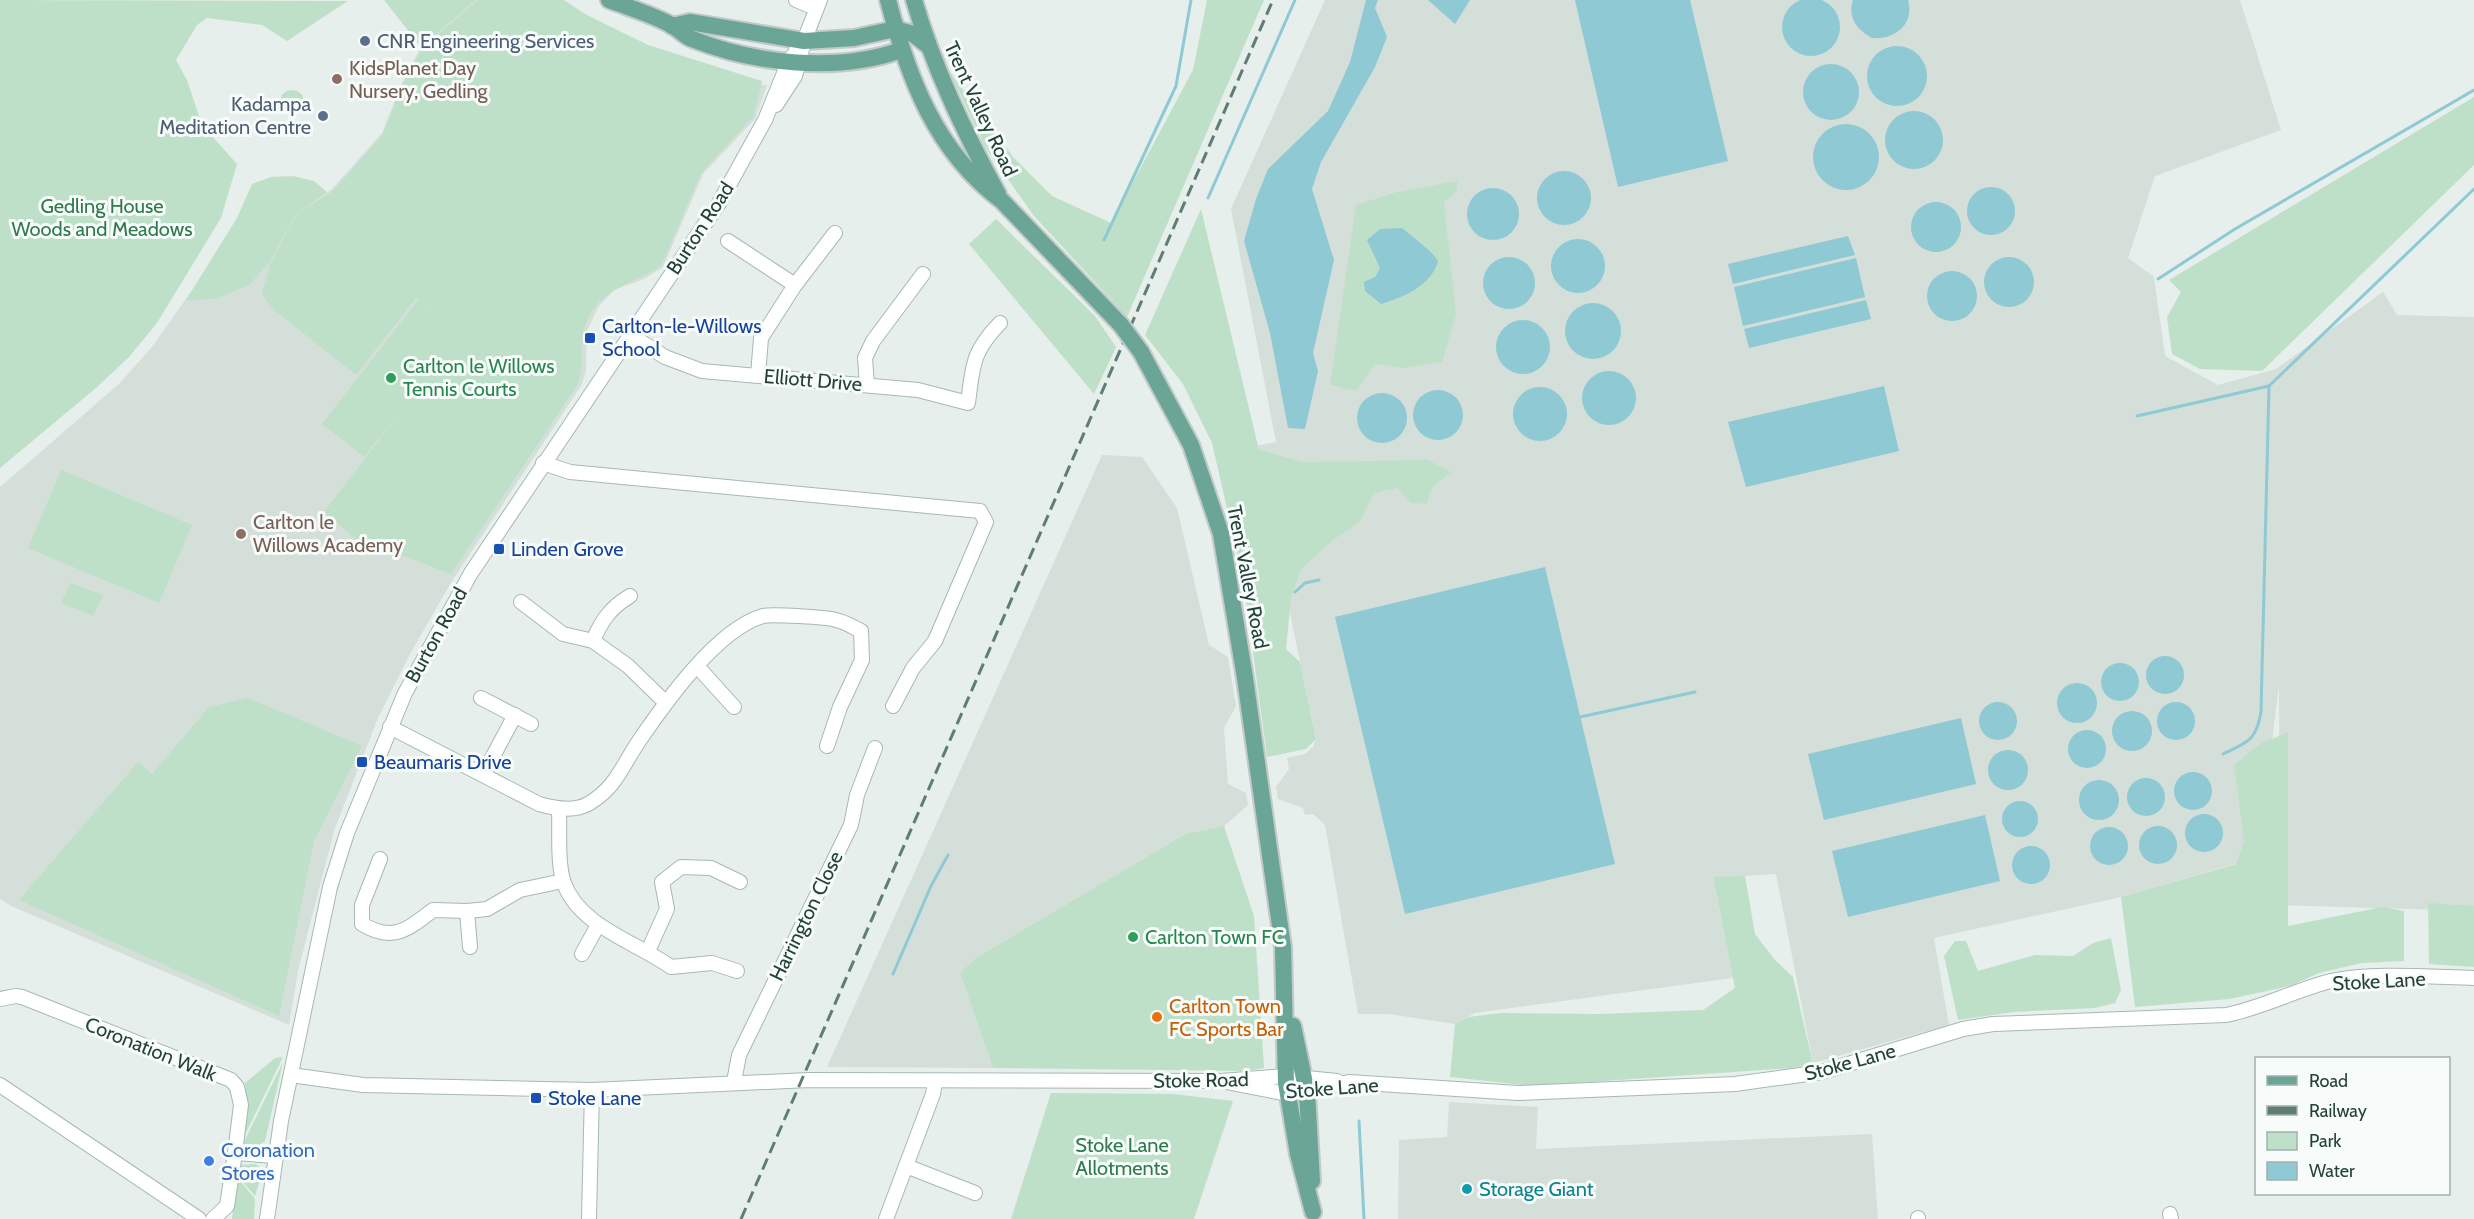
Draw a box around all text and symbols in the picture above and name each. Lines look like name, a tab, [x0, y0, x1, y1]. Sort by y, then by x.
place label: CNR Engineering Services	[377, 29, 594, 53]
marker: CNR Engineering Services	[358, 34, 372, 48]
street label: Trent Valley Road	[939, 38, 1023, 180]
place label: KidsPlanet Day Nursery, Gedling	[349, 56, 489, 103]
marker: KidsPlanet Day Nursery, Gedling	[330, 72, 344, 86]
place label: Kadampa Meditation Centre	[159, 92, 311, 139]
marker: Kadampa Meditation Centre	[316, 109, 330, 123]
street label: Burton Road	[661, 177, 739, 279]
park label: Gedling House Woods and Meadows	[11, 194, 193, 241]
place label: Carlton-le-Willows School	[602, 314, 761, 361]
marker: Carlton-le-Willows School	[583, 331, 597, 345]
place label: Carlton le Willows Tennis Courts	[403, 354, 555, 401]
street label: Elliott Drive	[763, 364, 863, 396]
marker: Carlton le Willows Tennis Courts	[384, 371, 398, 385]
street label: Trent Valley Road	[1222, 503, 1274, 651]
place label: Carlton le Willows Academy	[253, 510, 403, 557]
marker: Carlton le Willows Academy	[234, 527, 248, 541]
place label: Linden Grove	[511, 537, 624, 561]
marker: Linden Grove	[492, 542, 506, 556]
street label: Burton Road	[400, 583, 472, 687]
place label: Beaumaris Drive	[374, 750, 512, 774]
marker: Beaumaris Drive	[355, 755, 369, 769]
street label: Harrington Close	[764, 847, 848, 985]
place label: Carlton Town FC	[1145, 925, 1284, 949]
marker: Carlton Town FC	[1126, 930, 1140, 944]
street label: Stoke Lane	[2332, 967, 2426, 995]
place label: Carlton Town FC Sports Bar	[1169, 994, 1284, 1041]
marker: Carlton Town FC Sports Bar	[1150, 1010, 1164, 1024]
street label: Coronation Walk	[82, 1012, 220, 1086]
street label: Stoke Lane	[1802, 1038, 1898, 1086]
legend	[2255, 1057, 2450, 1195]
street label: Stoke Road	[1153, 1067, 1249, 1093]
text: Road	[2309, 1070, 2348, 1092]
street label: Stoke Lane	[1285, 1073, 1379, 1103]
place label: Stoke Lane	[548, 1086, 641, 1110]
marker: Stoke Lane	[529, 1091, 543, 1105]
text: Railway	[2309, 1100, 2367, 1122]
text: Park	[2309, 1130, 2342, 1152]
park label: Stoke Lane Allotments	[1075, 1133, 1169, 1180]
place label: Coronation Stores	[221, 1138, 315, 1185]
marker: Coronation Stores	[202, 1154, 216, 1168]
text: Water	[2309, 1160, 2355, 1182]
place label: Storage Giant	[1479, 1177, 1594, 1201]
marker: Storage Giant	[1460, 1182, 1474, 1196]

